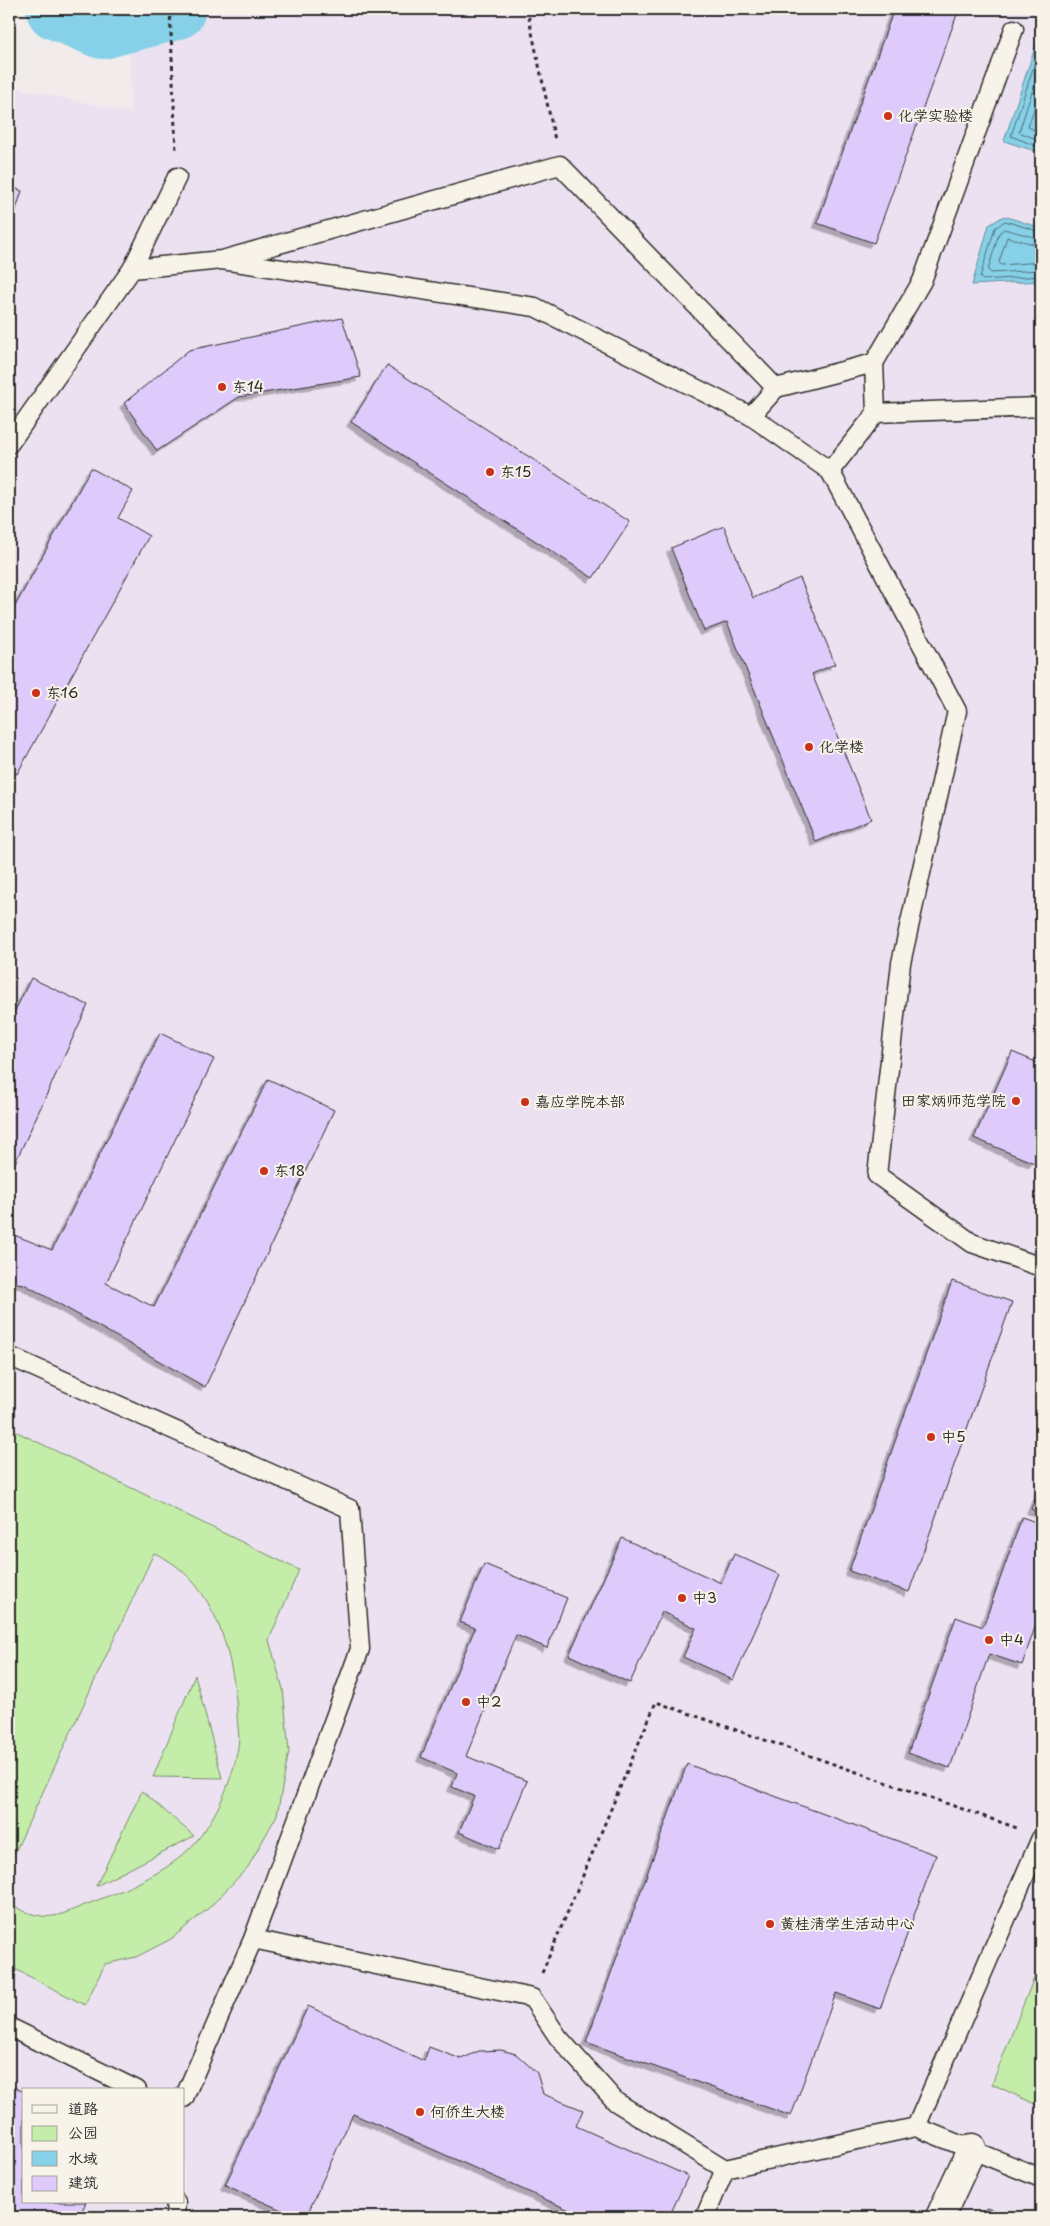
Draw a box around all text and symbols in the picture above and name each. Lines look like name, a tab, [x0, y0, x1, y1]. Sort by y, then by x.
place label: 化学实验楼	[898, 103, 973, 126]
marker: 化学实验楼	[882, 110, 894, 122]
place label: 东14	[232, 374, 264, 397]
marker: 东14	[216, 381, 228, 393]
place label: 东15	[500, 459, 531, 482]
marker: 东15	[484, 466, 496, 478]
place label: 东16	[46, 680, 78, 703]
marker: 东16	[30, 687, 42, 699]
place label: 化学楼	[819, 734, 864, 757]
marker: 化学楼	[803, 741, 815, 753]
place label: 田家炳师范学院	[901, 1088, 1006, 1111]
place label: 嘉应学院本部	[535, 1089, 625, 1112]
marker: 田家炳师范学院	[1010, 1095, 1022, 1107]
marker: 嘉应学院本部	[519, 1096, 531, 1108]
place label: 东18	[274, 1158, 305, 1181]
marker: 东18	[258, 1165, 270, 1177]
place label: 中5	[941, 1424, 966, 1447]
marker: 中5	[925, 1431, 937, 1443]
place label: 中3	[692, 1585, 717, 1608]
marker: 中3	[676, 1592, 688, 1604]
place label: 中4	[999, 1627, 1024, 1650]
marker: 中4	[983, 1634, 995, 1646]
place label: 中2	[476, 1689, 502, 1712]
marker: 中2	[460, 1696, 472, 1708]
place label: 黄桂清学生活动中心	[780, 1911, 915, 1934]
marker: 黄桂清学生活动中心	[764, 1918, 776, 1930]
legend	[22, 2088, 185, 2204]
text: 道路	[68, 2096, 98, 2119]
place label: 何侨生大楼	[430, 2099, 505, 2122]
marker: 何侨生大楼	[414, 2106, 426, 2118]
text: 公园	[68, 2120, 98, 2143]
text: 水域	[68, 2146, 98, 2169]
text: 建筑	[68, 2170, 98, 2193]

